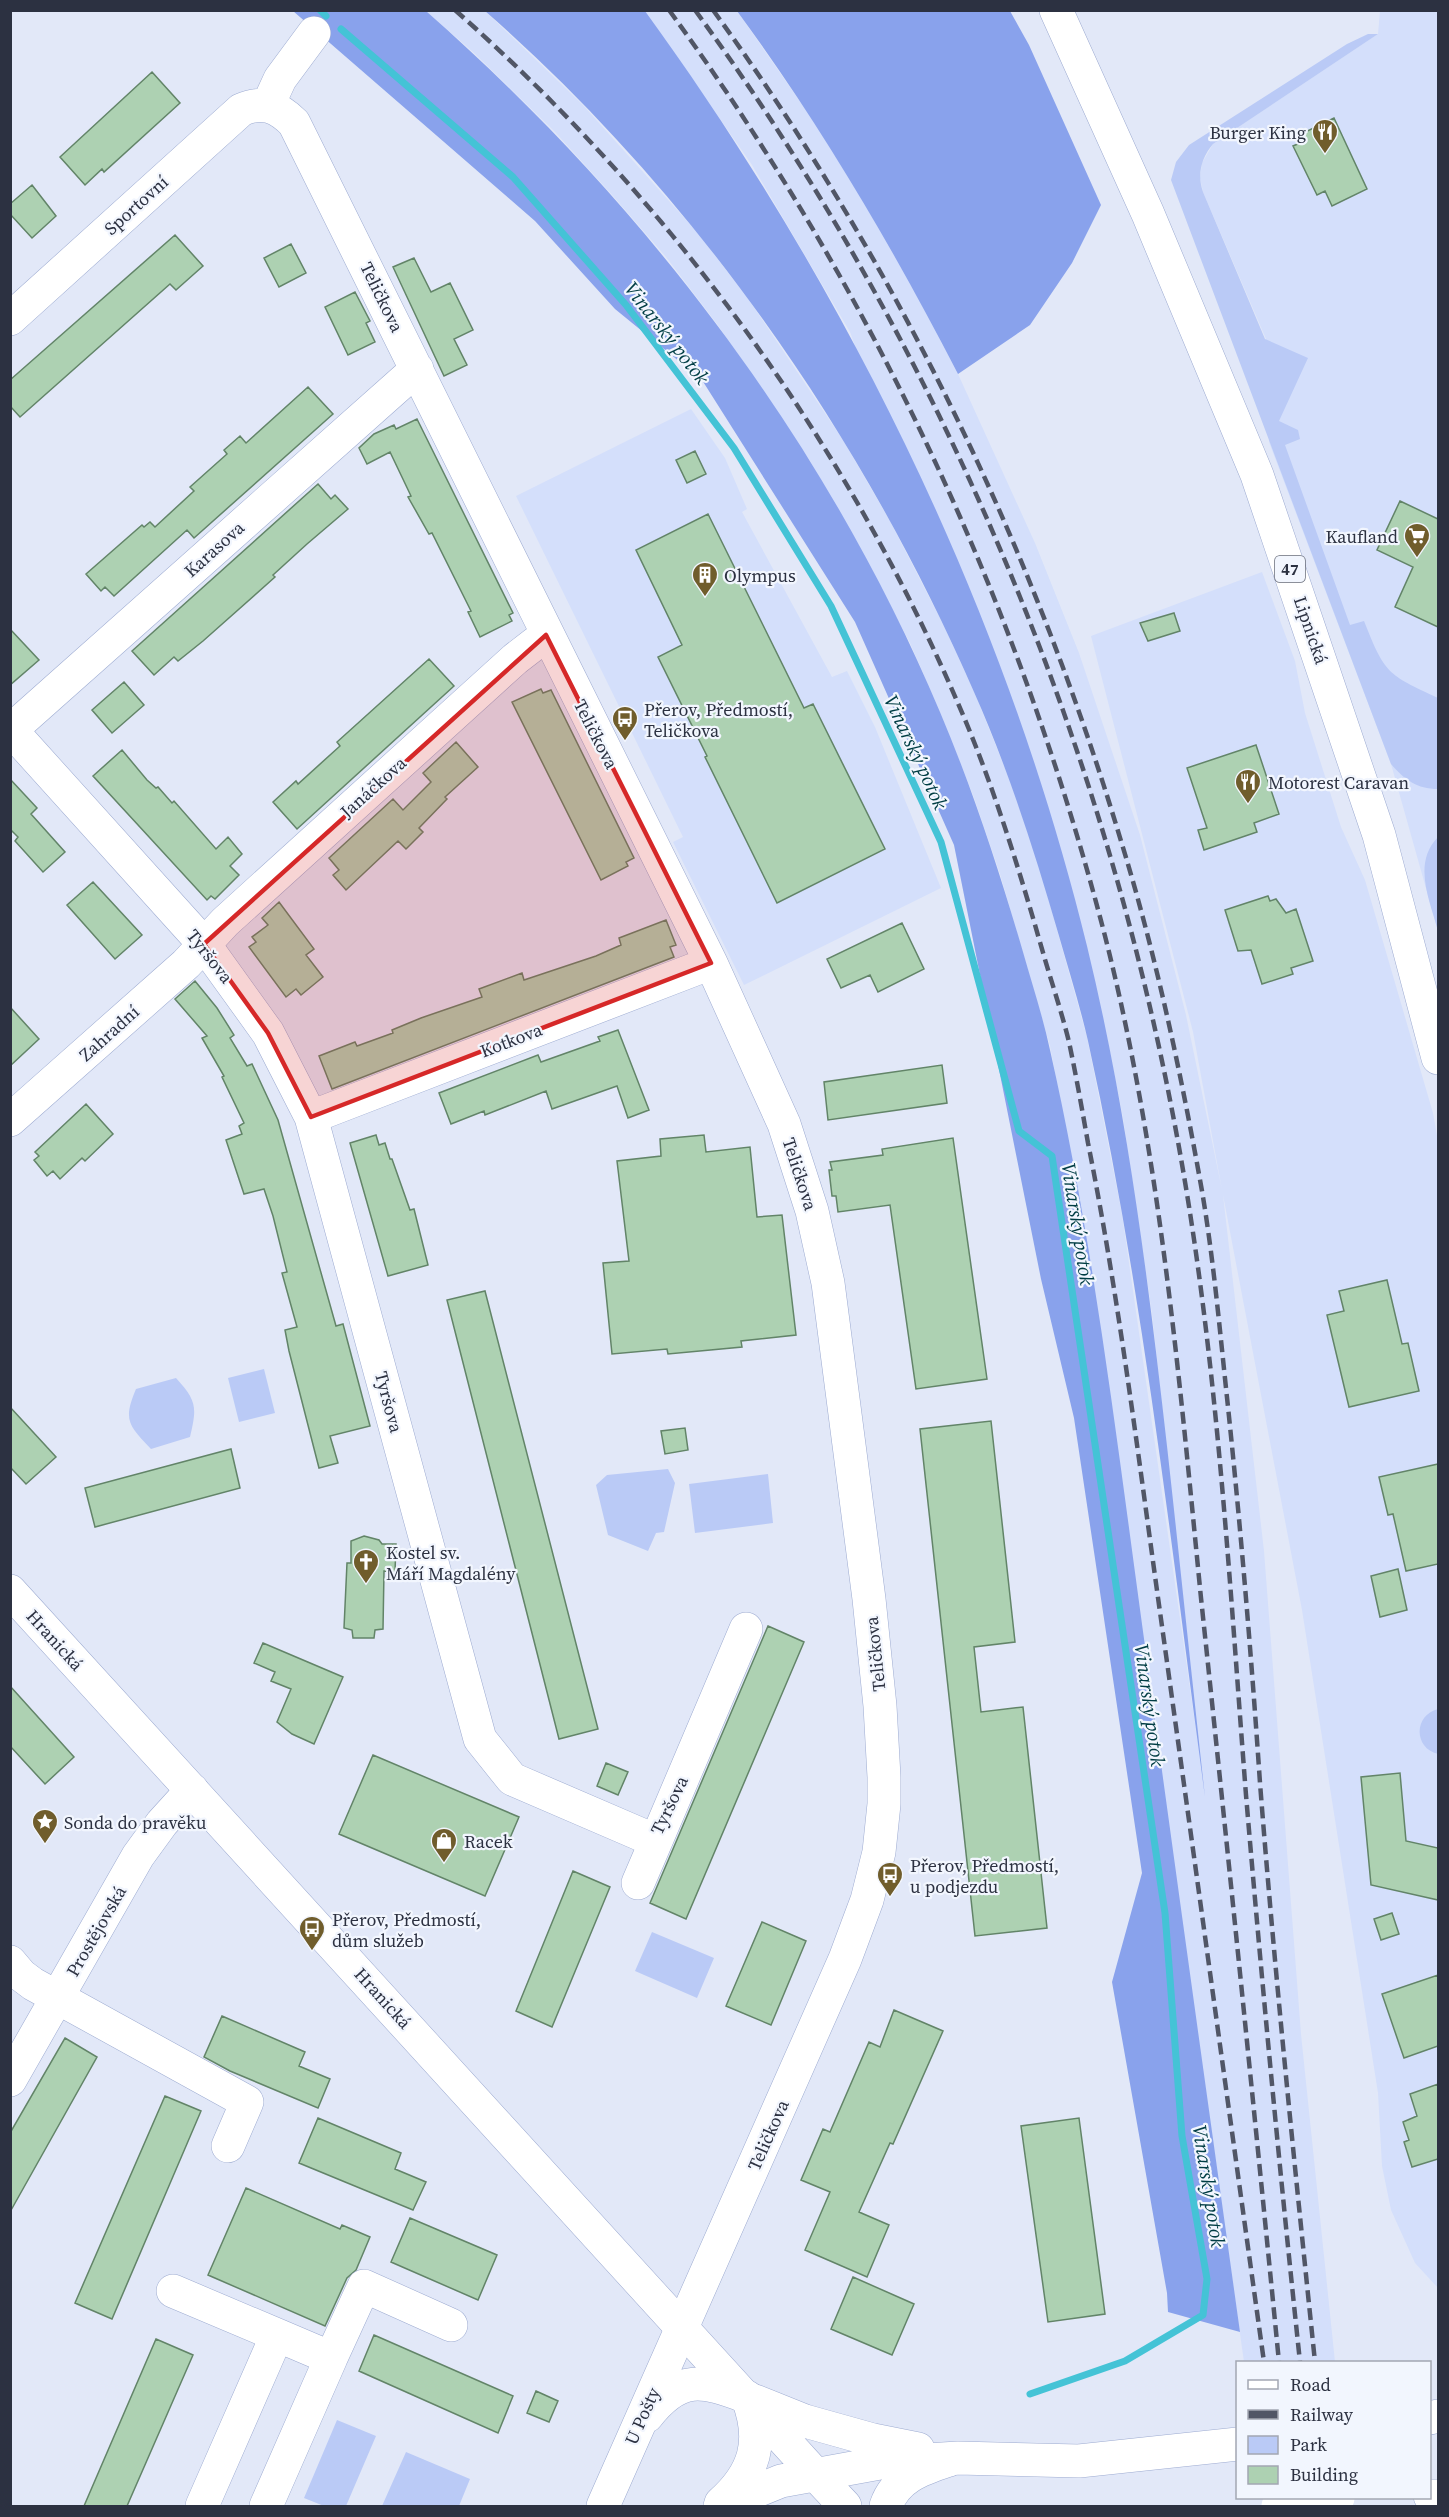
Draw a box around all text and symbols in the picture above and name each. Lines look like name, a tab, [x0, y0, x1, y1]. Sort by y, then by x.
restaurant icon: Burger King	[1310, 117, 1340, 155]
place label: Burger King	[1209, 120, 1306, 145]
street label: Sportovní	[98, 169, 174, 241]
street label: Teličkova	[354, 258, 410, 337]
water label: Vinarský potok	[618, 276, 716, 391]
street label: Karasova	[178, 515, 250, 583]
supermarket icon: Kaufland	[1402, 521, 1432, 559]
place label: Kaufland	[1325, 524, 1398, 549]
road number: 47	[1275, 556, 1305, 582]
building icon: Olympus	[690, 560, 720, 598]
place label: Olympus	[724, 563, 796, 588]
street label: Lipnická	[1288, 593, 1335, 668]
water label: Vinarský potok	[877, 690, 955, 814]
street label: Teličkova	[568, 695, 625, 774]
place label: Přerov, Předmostí, Teličkova	[644, 697, 793, 743]
bus stop icon: Přerov, Předmostí, Teličkova	[610, 704, 640, 742]
street label: Janáčkova	[334, 750, 412, 824]
restaurant icon: Motorest Caravan	[1233, 767, 1263, 805]
place label: Motorest Caravan	[1268, 770, 1409, 795]
street label: Tyršova	[181, 924, 240, 989]
street label: Zahradní	[74, 999, 144, 1067]
street label: Kotkova	[476, 1016, 546, 1063]
street label: Teličkova	[776, 1134, 824, 1214]
water label: Vinarský potok	[1054, 1161, 1102, 1288]
street label: Tyršova	[369, 1369, 409, 1436]
place label: Kostel sv. Máří Magdalény	[386, 1540, 516, 1586]
church icon: Kostel sv. Máří Magdalény	[351, 1547, 381, 1585]
street label: Hranická	[21, 1604, 90, 1677]
street label: Teličkova	[859, 1614, 891, 1693]
water label: Vinarský potok	[1128, 1642, 1173, 1769]
street label: Tyršova	[644, 1771, 694, 1839]
place icon: Sonda do pravěku	[30, 1807, 60, 1845]
place label: Sonda do pravěku	[64, 1810, 206, 1835]
shop icon: Racek	[429, 1826, 459, 1864]
place label: Racek	[464, 1829, 513, 1854]
place label: Přerov, Předmostí, u podjezdu	[910, 1853, 1059, 1899]
bus stop icon: Přerov, Předmostí, u podjezdu	[875, 1860, 905, 1898]
street label: Prostějovská	[60, 1880, 132, 1981]
place label: Přerov, Předmostí, dům služeb	[332, 1907, 481, 1953]
bus stop icon: Přerov, Předmostí, dům služeb	[297, 1914, 327, 1952]
street label: Hranická	[349, 1962, 418, 2035]
street label: Teličkova	[741, 2095, 795, 2174]
water label: Vinarský potok	[1185, 2123, 1233, 2250]
legend	[1236, 2361, 1431, 2499]
text: Road	[1290, 2372, 1331, 2397]
street label: U Pošty	[618, 2383, 666, 2449]
text: Railway	[1290, 2402, 1354, 2427]
text: Park	[1290, 2432, 1327, 2457]
text: Building	[1290, 2462, 1358, 2487]

